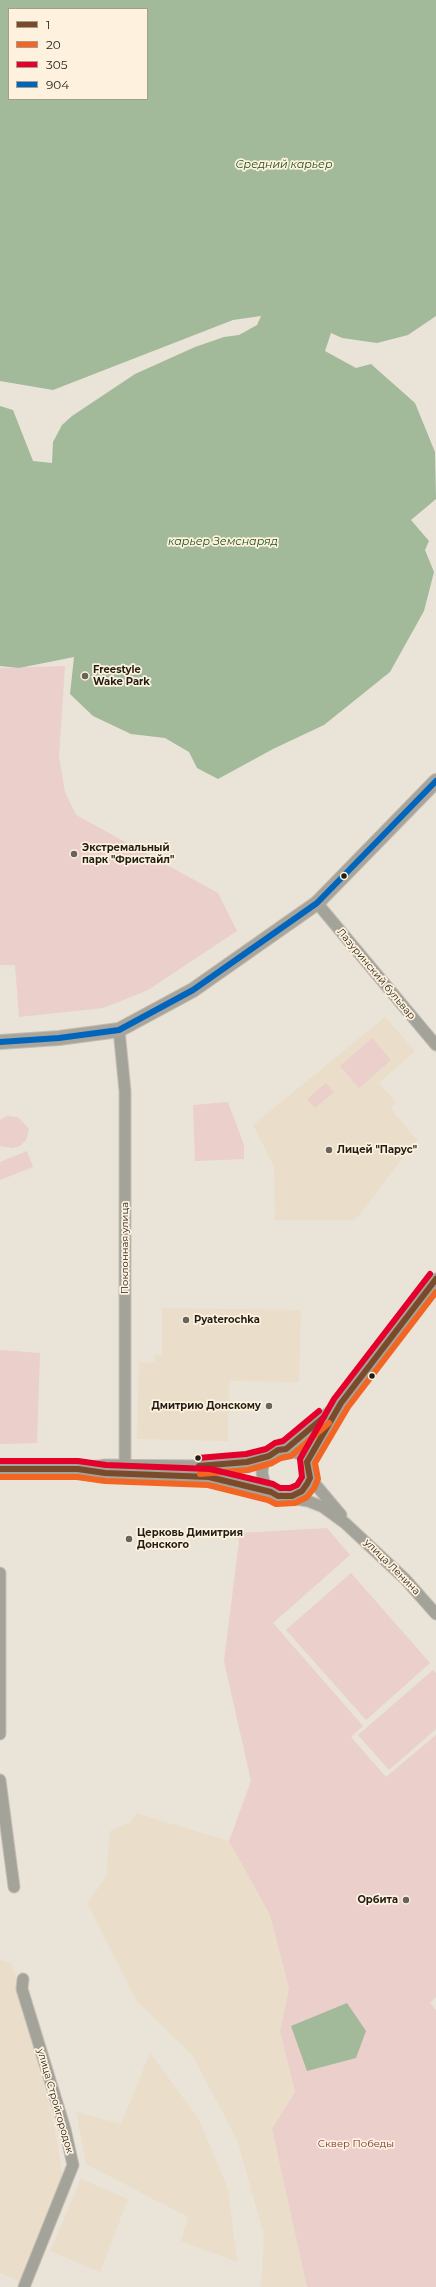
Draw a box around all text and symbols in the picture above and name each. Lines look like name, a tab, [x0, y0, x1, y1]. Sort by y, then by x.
legend	[8, 8, 148, 100]
text: 1	[46, 17, 50, 32]
text: 20	[46, 37, 61, 52]
text: 305	[46, 57, 68, 72]
text: 904	[46, 77, 69, 92]
water label: Средний карьер	[236, 158, 332, 172]
water label: карьер Земснаряд	[168, 535, 278, 549]
place label: Freestyle Wake Park	[93, 664, 150, 688]
marker: Freestyle Wake Park	[80, 671, 90, 681]
place label: Экстремальный парк "Фристайл"	[82, 842, 174, 866]
marker: Экстремальный парк "Фристайл"	[69, 849, 79, 859]
unlabelled marker	[339, 871, 349, 881]
street label: Лазуринский бульвар	[334, 926, 418, 1022]
place label: Лицей "Парус"	[337, 1144, 417, 1156]
marker: Лицей "Парус"	[324, 1145, 334, 1155]
street label: Поклонная улица	[119, 1202, 131, 1294]
place label: Pyaterochka	[194, 1314, 260, 1326]
marker: Pyaterochka	[181, 1315, 191, 1325]
unlabelled marker	[367, 1371, 377, 1381]
place label: Дмитрию Донскому	[151, 1400, 261, 1412]
marker: Дмитрию Донскому	[264, 1401, 274, 1411]
unlabelled marker	[193, 1453, 203, 1463]
place label: Церковь Димитрия Донского	[137, 1527, 243, 1550]
marker: Церковь Димитрия Донского	[124, 1534, 134, 1544]
street label: улица Ленина	[362, 1537, 422, 1597]
place label: Орбита	[357, 1894, 398, 1906]
marker: Орбита	[401, 1895, 411, 1905]
street label: улица Стройгородок	[34, 2047, 76, 2155]
park label: Сквер Победы	[318, 2138, 394, 2150]

